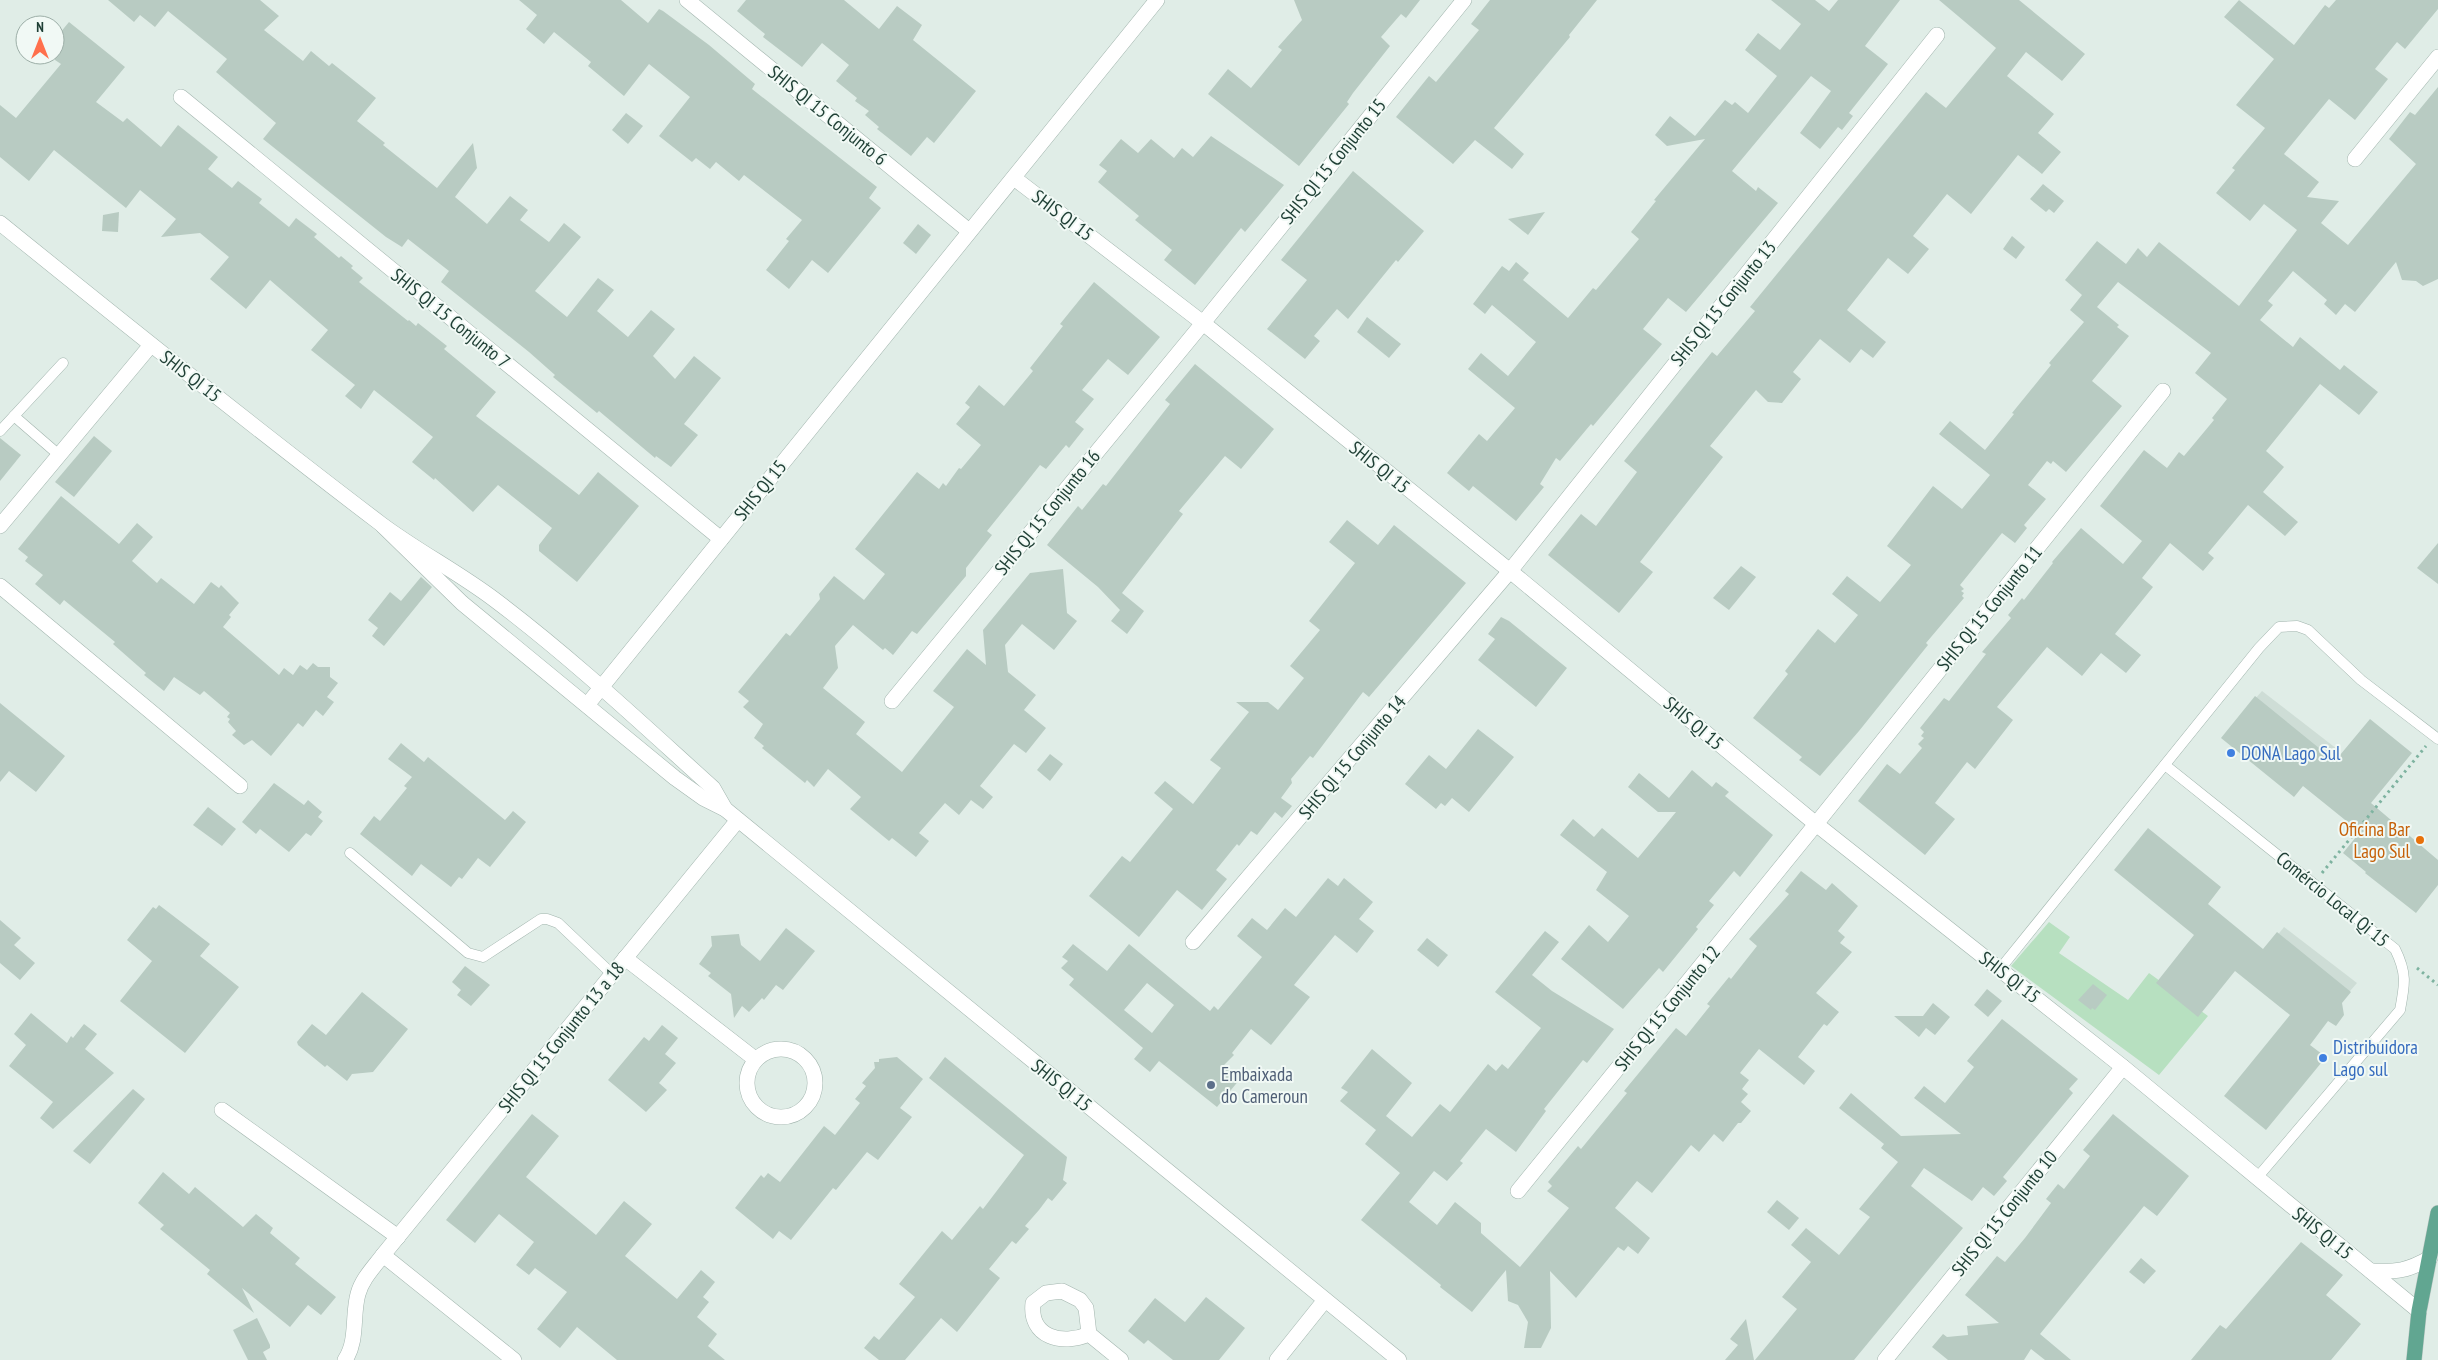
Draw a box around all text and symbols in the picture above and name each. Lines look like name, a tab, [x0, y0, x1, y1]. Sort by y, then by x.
north arrow	[15, 15, 65, 65]
text: N	[36, 18, 44, 36]
street label: SHIS QI 15 Conjunto 6	[764, 60, 892, 170]
street label: SHIS QI 15 Conjunto 15	[1275, 93, 1391, 229]
street label: SHIS QI 15	[1027, 184, 1099, 246]
street label: SHIS QI 15 Conjunto 13	[1665, 235, 1781, 371]
street label: SHIS QI 15 Conjunto 7	[387, 263, 515, 373]
street label: SHIS QI 15	[156, 345, 226, 407]
street label: SHIS QI 15	[1345, 435, 1415, 499]
street label: SHIS QI 15 Conjunto 16	[989, 444, 1105, 580]
street label: SHIS QI 15	[728, 455, 792, 525]
street label: SHIS QI 15 Conjunto 11	[1931, 540, 2047, 676]
street label: SHIS QI 15 Conjunto 14	[1293, 690, 1411, 824]
street label: SHIS QI 15	[1659, 691, 1729, 755]
place label: DONA Lago Sul	[2241, 741, 2341, 765]
marker: DONA Lago Sul	[2225, 747, 2237, 759]
place label: Oficina Bar Lago Sul	[2339, 817, 2411, 863]
marker: Oficina Bar Lago Sul	[2414, 834, 2426, 846]
street label: Comércio Local Qi 15	[2272, 846, 2394, 952]
street label: SHIS QI 15 Conjunto 12	[1609, 940, 1725, 1076]
street label: SHIS QI 15	[1975, 946, 2045, 1008]
street label: SHIS QI 15 Conjunto 13 a 18	[493, 957, 629, 1117]
place label: Distribuidora Lago sul	[2333, 1035, 2418, 1081]
marker: Distribuidora Lago sul	[2317, 1052, 2329, 1064]
street label: SHIS QI 15	[1027, 1053, 1097, 1117]
place label: Embaixada do Cameroun	[1221, 1062, 1308, 1108]
marker: Embaixada do Cameroun	[1205, 1079, 1217, 1091]
street label: SHIS QI 15 Conjunto 10	[1946, 1145, 2062, 1281]
street label: SHIS QI 15	[2288, 1201, 2358, 1265]

